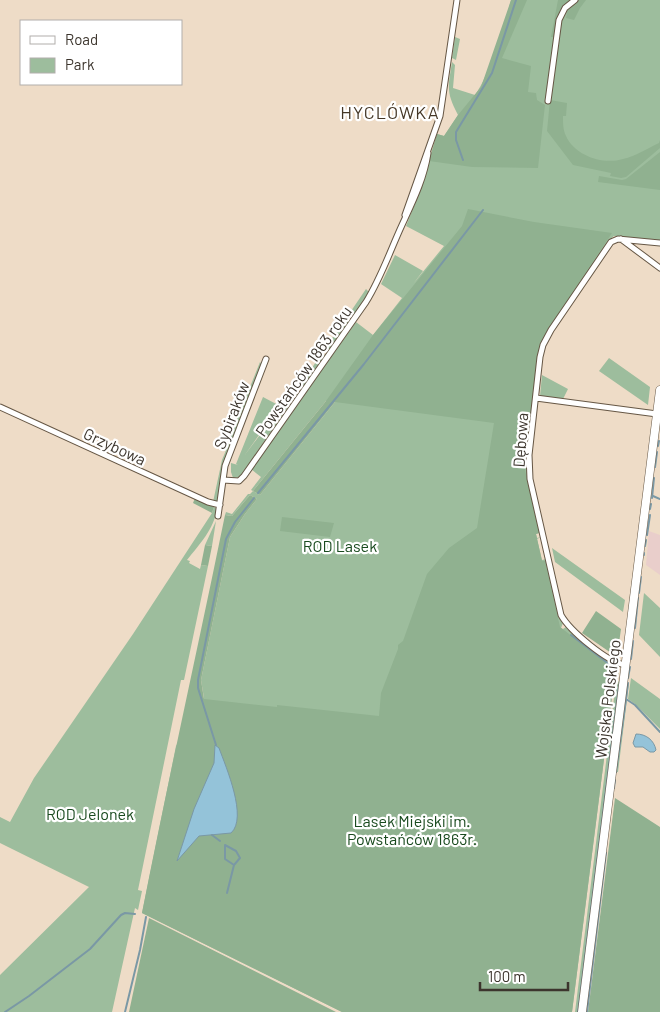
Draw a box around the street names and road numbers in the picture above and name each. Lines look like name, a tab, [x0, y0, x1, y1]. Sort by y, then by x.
street label: Powstańców 1863 roku	[251, 302, 355, 440]
street label: Sybiraków	[209, 378, 253, 452]
street label: Dębowa	[509, 412, 531, 468]
street label: Grzybowa	[81, 423, 149, 469]
street label: Wojska Polskiego	[590, 638, 624, 760]

